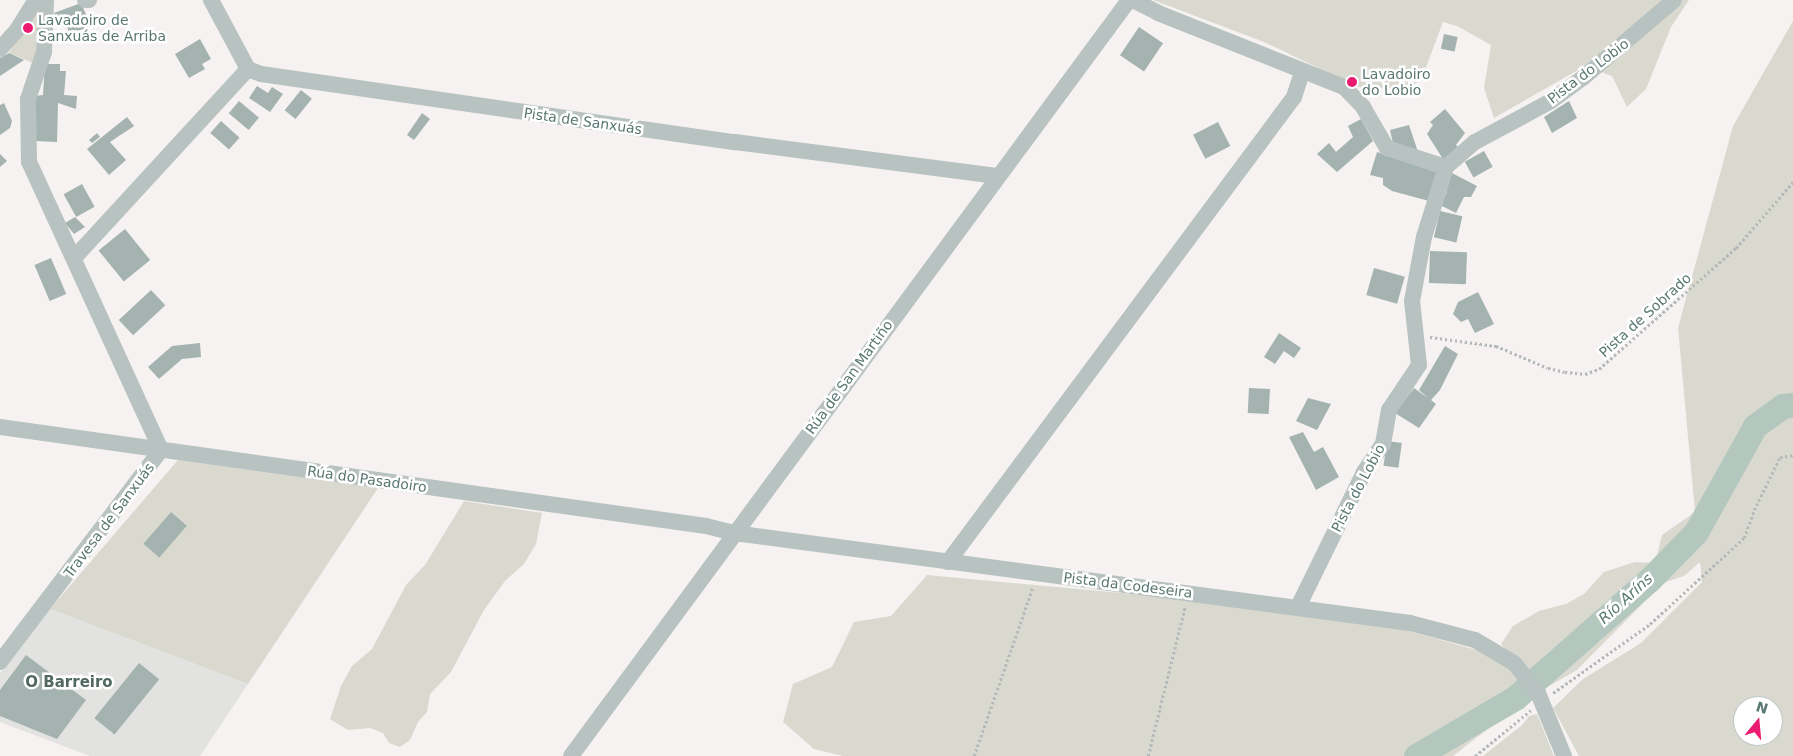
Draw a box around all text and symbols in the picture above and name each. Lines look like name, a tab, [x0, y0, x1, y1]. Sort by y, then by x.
place label: Lavadoiro de Sanxuás de Arriba	[38, 12, 166, 44]
marker: Lavadoiro de Sanxuás de Arriba	[22, 22, 34, 34]
street label: Pista do Lobio	[1544, 35, 1632, 107]
place label: Lavadoiro do Lobio	[1362, 66, 1431, 98]
marker: Lavadoiro do Lobio	[1346, 76, 1358, 88]
street label: Pista de Sanxuás	[523, 104, 643, 138]
street label: Pista de Sobrado	[1596, 269, 1694, 361]
street label: Rúa de San Martiño	[802, 317, 896, 437]
street label: Pista do Lobio	[1328, 441, 1388, 535]
street label: Travesa de Sanxuás	[60, 459, 158, 581]
street label: Rúa do Pasadoiro	[306, 462, 428, 496]
street label: Pista da Codeseira	[1063, 569, 1193, 601]
water label: Río Aríns	[1595, 570, 1657, 628]
district label: O Barreiro	[25, 674, 113, 692]
north arrow	[1733, 696, 1783, 746]
text: N	[1754, 698, 1770, 717]

